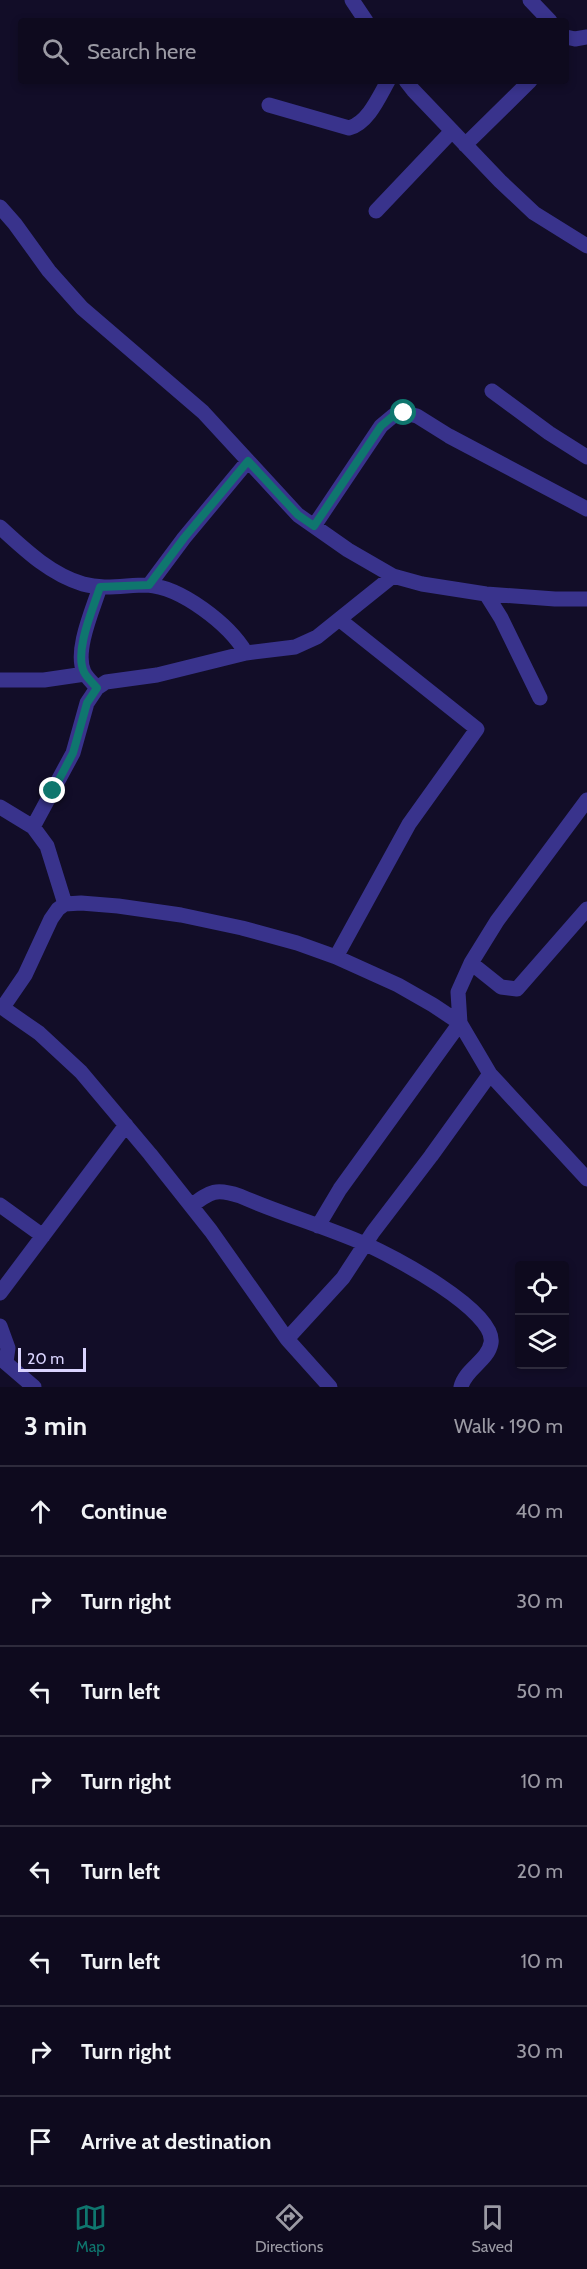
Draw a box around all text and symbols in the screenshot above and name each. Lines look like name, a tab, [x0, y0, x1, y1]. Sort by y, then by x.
search box	[18, 18, 569, 84]
icon: search	[39, 35, 72, 68]
text: Search here	[87, 38, 196, 65]
route start	[390, 399, 416, 425]
route end	[39, 777, 65, 803]
map controls	[515, 1261, 569, 1369]
button: locate	[515, 1261, 569, 1315]
button: layers	[515, 1315, 569, 1369]
scale bar	[18, 1345, 86, 1372]
text: 20 m	[27, 1349, 64, 1368]
text: 3 min	[24, 1410, 87, 1442]
text: Walk · 190 m	[454, 1414, 563, 1438]
icon: ahead	[24, 1495, 57, 1528]
text: Continue	[81, 1498, 167, 1525]
text: 40 m	[515, 1499, 563, 1523]
icon: right	[24, 1585, 57, 1618]
text: Turn right	[81, 1588, 171, 1615]
text: 30 m	[516, 1589, 563, 1613]
icon: left	[24, 1675, 57, 1708]
text: Turn left	[81, 1678, 160, 1705]
text: 50 m	[516, 1679, 563, 1703]
icon: right	[24, 1765, 57, 1798]
text: Turn right	[81, 1768, 171, 1795]
text: 10 m	[520, 1769, 563, 1793]
icon: left	[24, 1855, 57, 1888]
text: Turn left	[81, 1858, 160, 1885]
text: 20 m	[517, 1859, 563, 1883]
icon: left	[24, 1945, 57, 1978]
text: Turn left	[81, 1948, 160, 1975]
text: 10 m	[520, 1949, 563, 1973]
icon: right	[24, 2035, 57, 2068]
text: Turn right	[81, 2038, 171, 2065]
text: 30 m	[516, 2039, 563, 2063]
icon: arrive	[24, 2125, 57, 2158]
text: Arrive at destination	[81, 2128, 271, 2155]
tab: Map	[74, 2201, 107, 2256]
tab: Directions	[255, 2201, 323, 2256]
tab: Saved	[471, 2201, 513, 2256]

